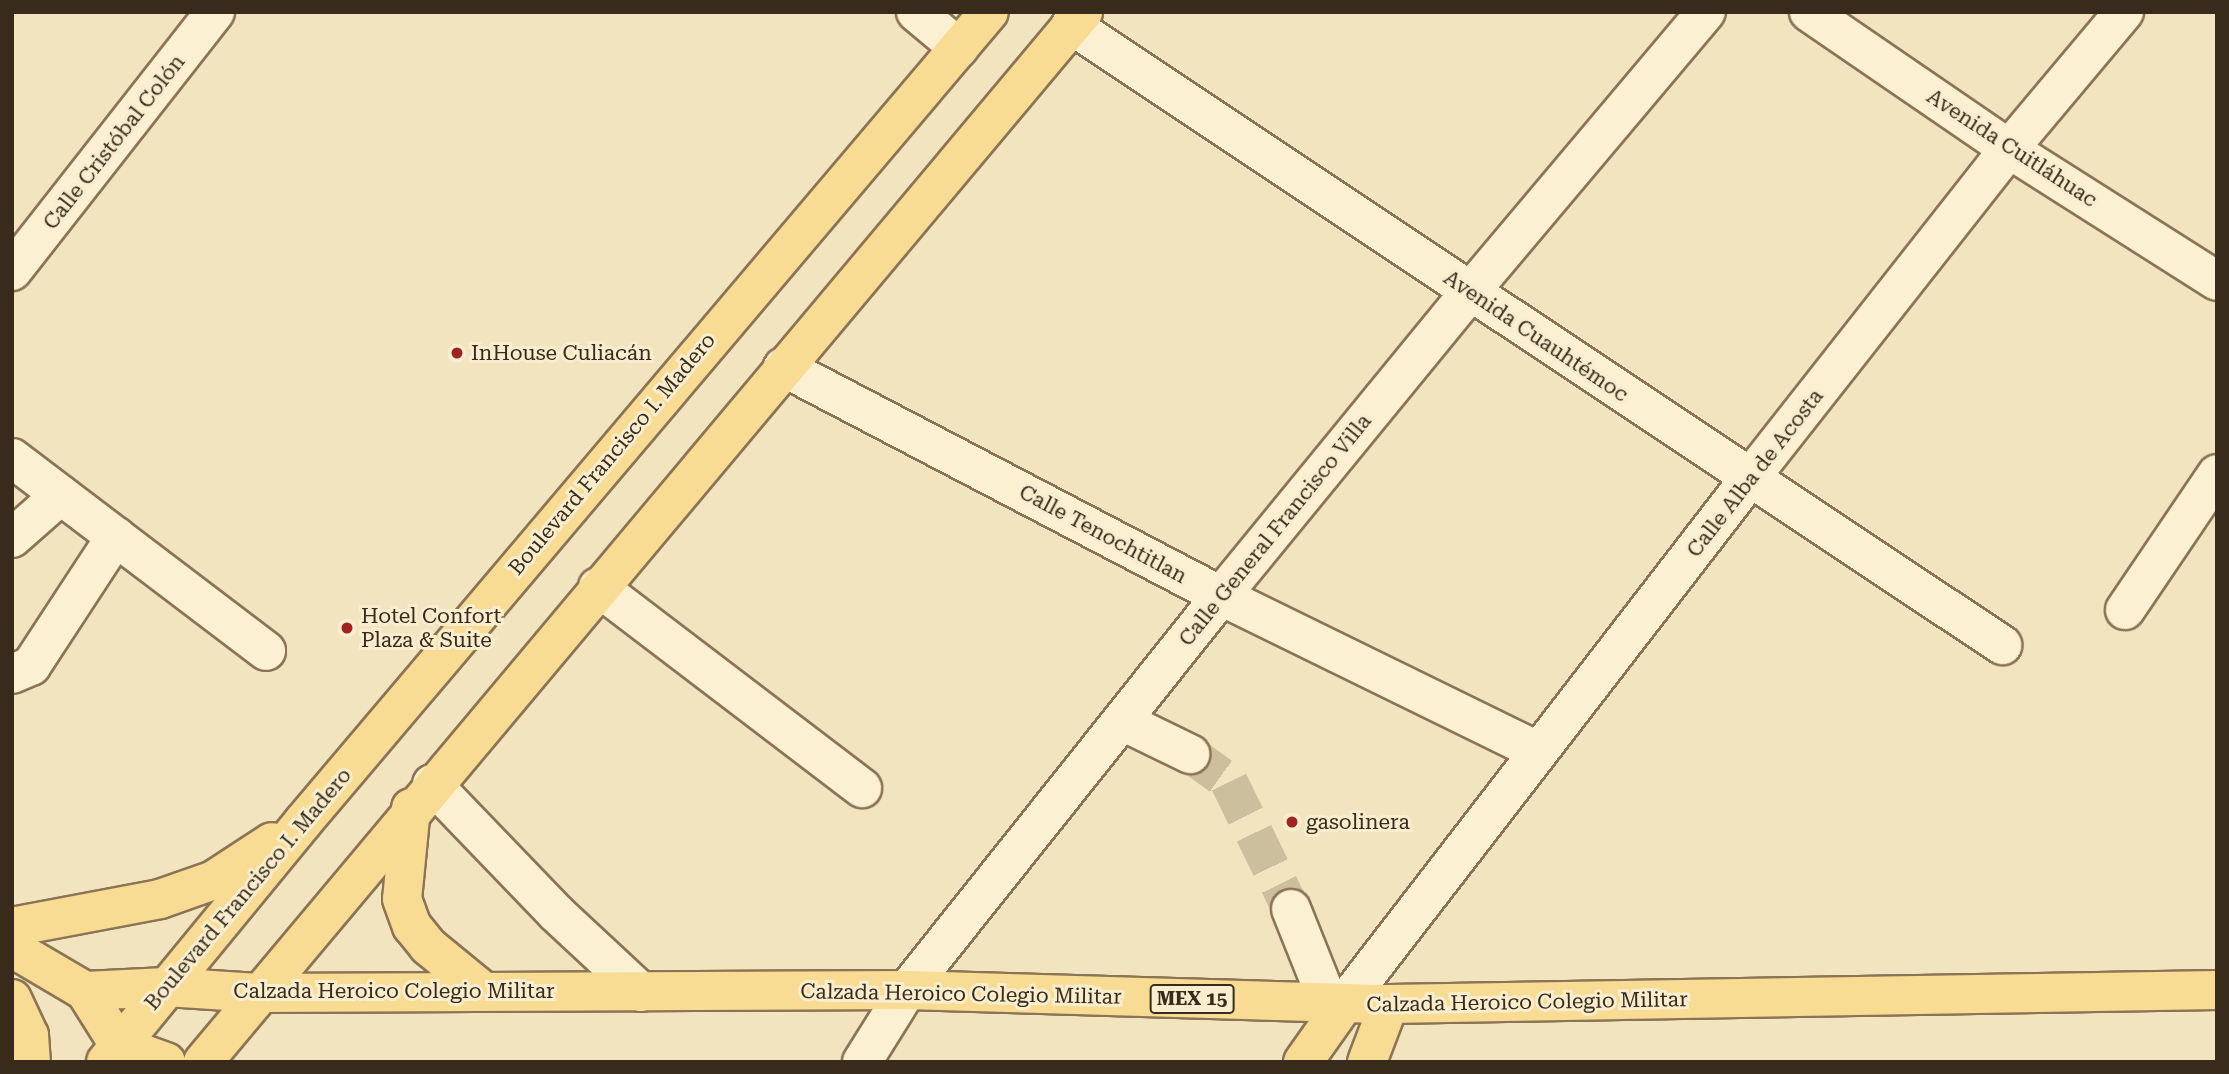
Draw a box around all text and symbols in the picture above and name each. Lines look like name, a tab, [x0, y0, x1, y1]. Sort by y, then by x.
street label: Calle Cristóbal Colón	[38, 50, 190, 234]
street label: Avenida Cuitláhuac	[1922, 84, 2102, 212]
street label: Avenida Cuauhtémoc	[1439, 265, 1633, 407]
street label: Boulevard Francisco I. Madero	[503, 328, 721, 580]
place label: InHouse Culiacán	[471, 340, 652, 366]
marker: InHouse Culiacán	[449, 345, 465, 361]
street label: Calle Alba de Acosta	[1682, 384, 1828, 562]
street label: Calle General Francisco Villa	[1174, 409, 1376, 651]
street label: Calle Tenochtitlan	[1015, 479, 1191, 589]
place label: Hotel Confort Plaza & Suite	[361, 603, 501, 653]
marker: Hotel Confort Plaza & Suite	[339, 620, 355, 636]
street label: Boulevard Francisco I. Madero	[139, 763, 357, 1015]
place label: gasolinera	[1306, 809, 1410, 835]
marker: gasolinera	[1284, 814, 1300, 830]
street label: Calzada Heroico Colegio Militar	[233, 978, 555, 1004]
street label: Calzada Heroico Colegio Militar	[800, 979, 1122, 1009]
road number: MEX 15	[1148, 984, 1236, 1015]
street label: Calzada Heroico Colegio Militar	[1366, 987, 1688, 1017]

